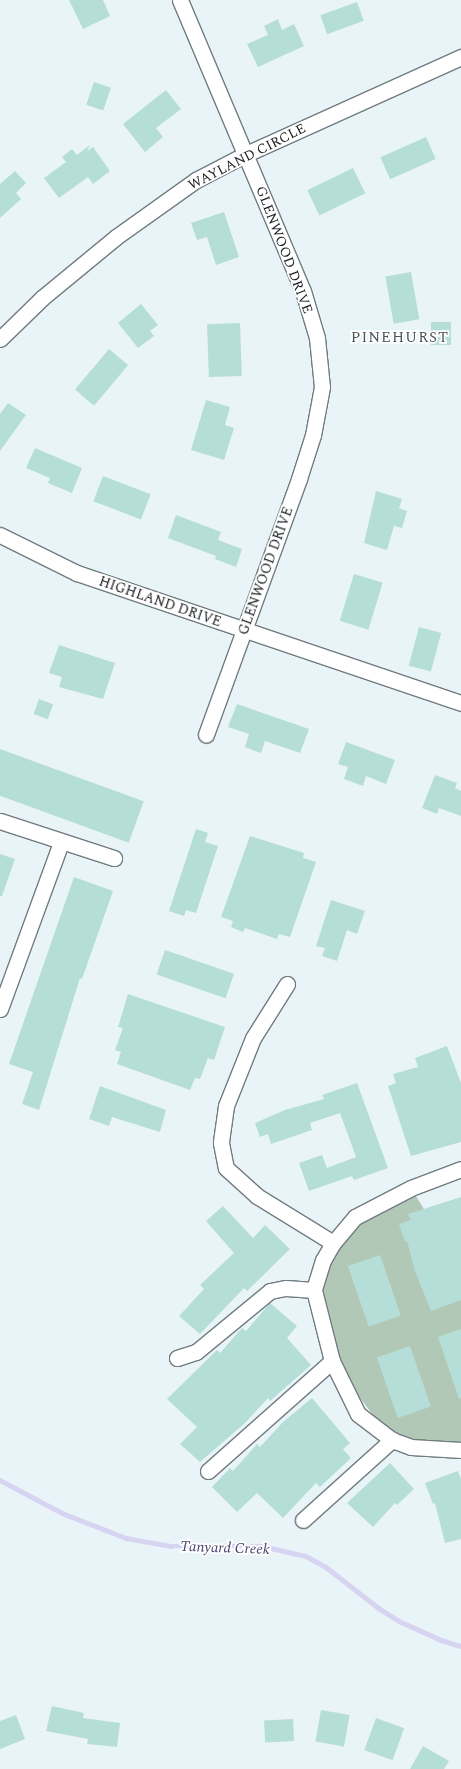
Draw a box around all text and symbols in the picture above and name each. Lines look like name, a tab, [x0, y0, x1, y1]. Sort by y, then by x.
street label: WAYLAND CIRCLE	[185, 120, 309, 194]
street label: GLENWOOD DRIVE	[252, 184, 316, 316]
district label: PINEHURST	[351, 329, 449, 347]
street label: GLENWOOD DRIVE	[235, 505, 297, 637]
street label: HIGHLAND DRIVE	[97, 573, 223, 631]
water label: Tanyard Creek	[180, 1537, 270, 1559]

